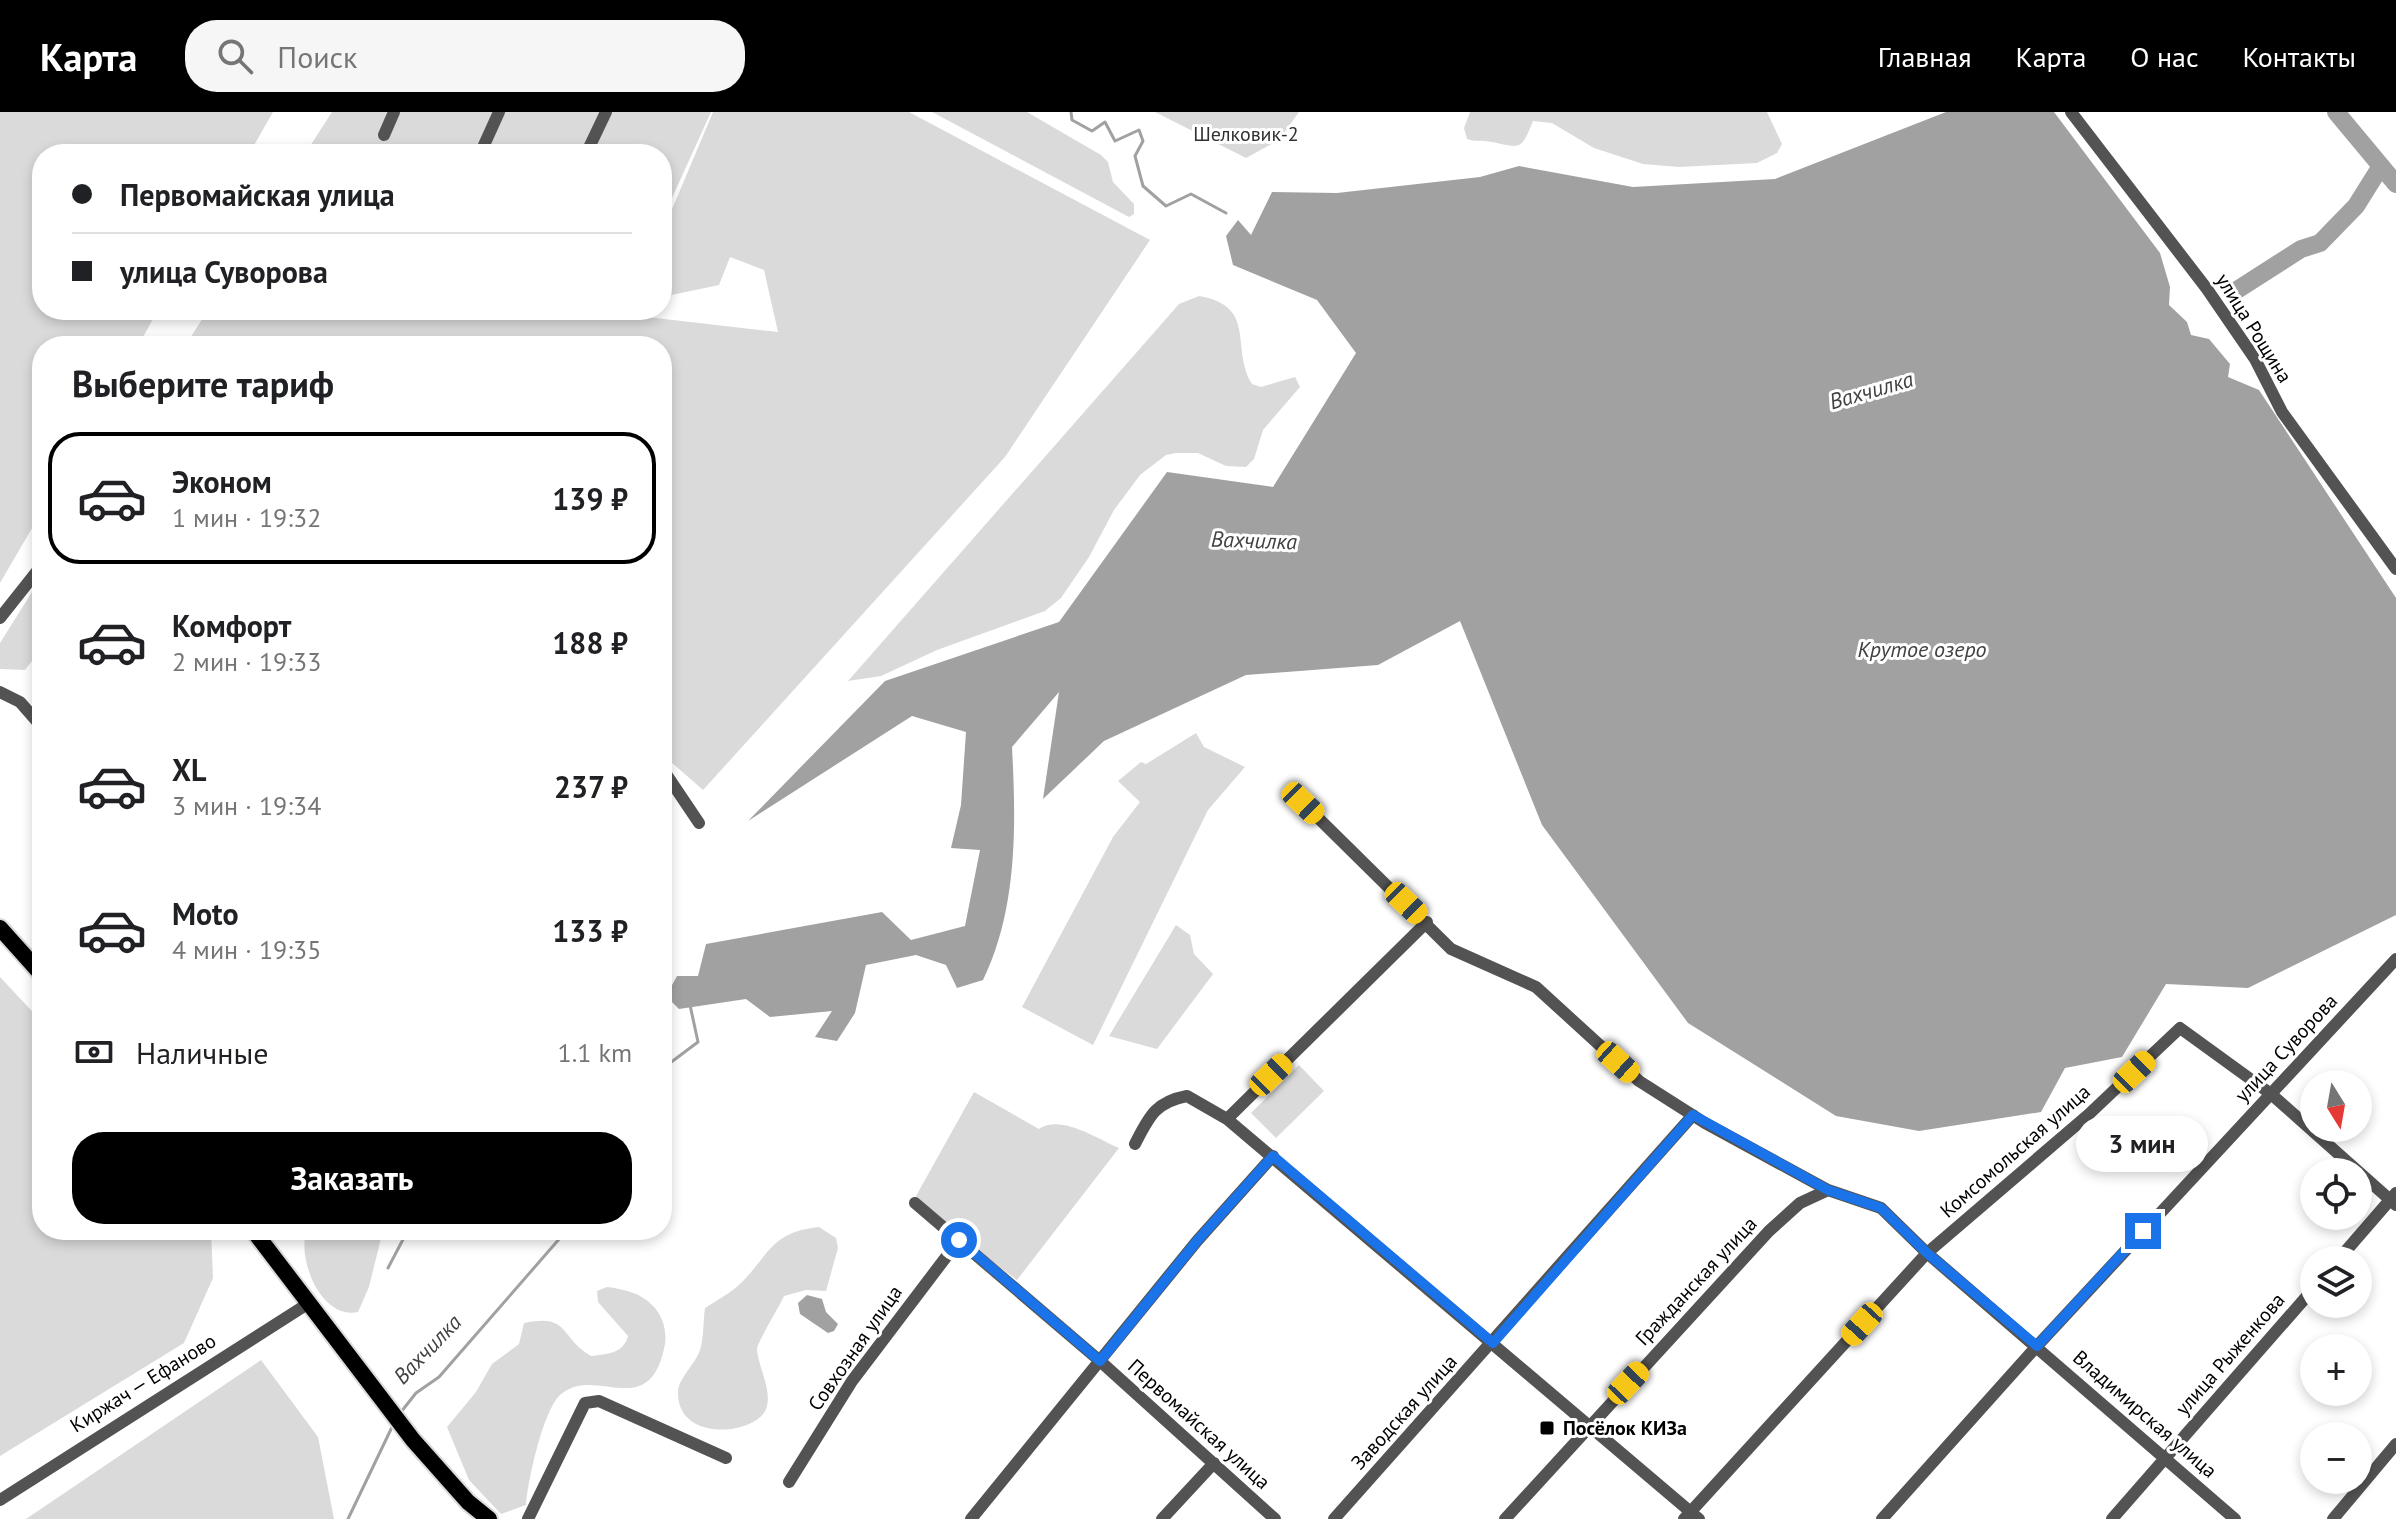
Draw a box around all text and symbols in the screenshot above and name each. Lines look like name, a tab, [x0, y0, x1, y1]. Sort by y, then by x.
search box	[185, 20, 745, 92]
text: Карта	[40, 32, 137, 81]
icon: search	[213, 34, 257, 78]
text: Поиск	[277, 37, 357, 76]
text: Главная	[1878, 38, 1972, 75]
text: Карта	[2016, 38, 2086, 75]
text: О нас	[2130, 38, 2199, 75]
text: Контакты	[2243, 38, 2356, 75]
park label: Шелковик-2	[1193, 121, 1299, 147]
text: Первомайская улица	[120, 175, 395, 214]
text: улица Суворова	[120, 252, 328, 291]
street label: улица Рощина	[2210, 268, 2298, 388]
text: Выберите тариф	[72, 360, 334, 407]
water label: Вахчилка	[1826, 365, 1916, 415]
icon: car	[76, 462, 148, 534]
text: Эконом	[172, 462, 272, 501]
text: 139 ₽	[552, 479, 628, 518]
text: 1 мин · 19:32	[172, 501, 321, 534]
water label: Вахчилка	[1211, 525, 1298, 556]
icon: car	[76, 606, 148, 678]
text: Комфорт	[172, 606, 291, 645]
text: 188 ₽	[552, 623, 628, 662]
water label: Крутое озеро	[1857, 635, 1987, 663]
text: 2 мин · 19:33	[172, 645, 321, 678]
icon: car	[76, 750, 148, 822]
text: XL	[172, 750, 206, 789]
text: 237 ₽	[554, 767, 628, 806]
car	[1277, 778, 1329, 828]
text: 3 мин · 19:34	[172, 789, 321, 822]
car	[1380, 878, 1432, 928]
icon: car	[76, 894, 148, 966]
text: Moto	[172, 894, 239, 933]
text: 133 ₽	[552, 911, 628, 950]
text: 4 мин · 19:35	[172, 933, 321, 966]
street label: улица Суворова	[2229, 988, 2343, 1108]
icon: cash	[72, 1030, 116, 1074]
text: Наличные	[136, 1033, 268, 1072]
text: 1.1 km	[558, 1036, 632, 1069]
car	[1592, 1037, 1644, 1087]
car	[2108, 1047, 2160, 1097]
car	[1245, 1050, 1297, 1100]
north arrow	[2300, 1070, 2372, 1142]
map controls	[2300, 1070, 2372, 1494]
street label: Комсомольская улица	[1935, 1079, 2095, 1223]
callout: 3 мин	[2077, 1115, 2209, 1171]
text: 3 мин	[2109, 1127, 2175, 1160]
button: Заказать	[72, 1132, 632, 1224]
button: locate	[2300, 1158, 2372, 1230]
street label: Гражданская улица	[1630, 1211, 1762, 1351]
route end	[2125, 1213, 2161, 1249]
route start	[941, 1222, 977, 1258]
button: layers	[2300, 1246, 2372, 1318]
street label: Совхозная улица	[802, 1280, 908, 1416]
street label: улица Рыженкова	[2170, 1287, 2290, 1421]
car	[1837, 1298, 1887, 1350]
water label: Вахчилка	[387, 1308, 467, 1390]
street label: Киржач — Ефаново	[65, 1328, 221, 1438]
button: +	[2300, 1334, 2372, 1406]
street label: Владимирская улица	[2068, 1344, 2222, 1484]
street label: Заводская улица	[1345, 1349, 1463, 1475]
street label: Первомайская улица	[1122, 1353, 1276, 1495]
car	[1603, 1357, 1653, 1409]
place label: Посёлок КИЗа	[1563, 1415, 1687, 1441]
marker: Посёлок КИЗа	[1538, 1419, 1556, 1437]
button: −	[2300, 1422, 2372, 1494]

